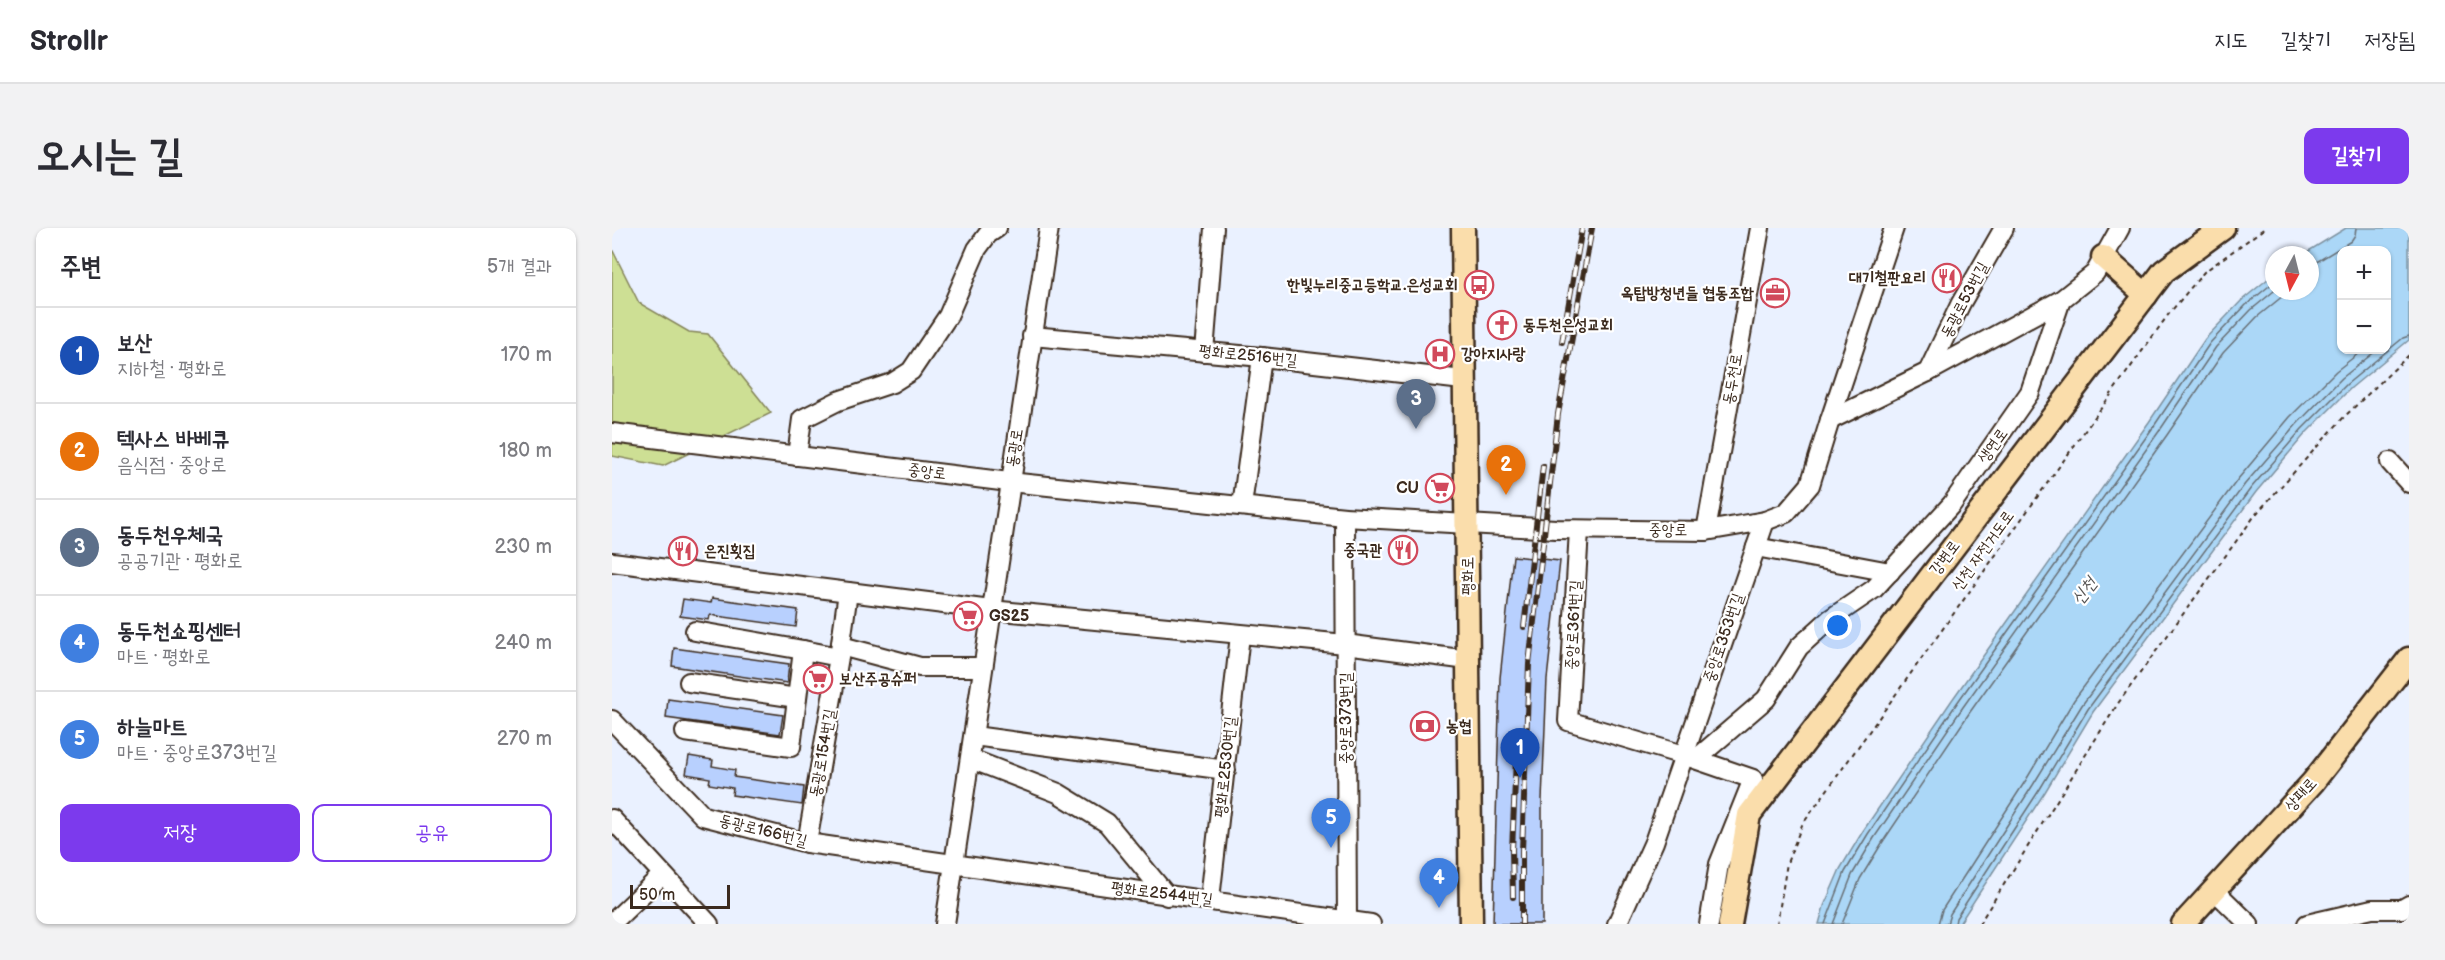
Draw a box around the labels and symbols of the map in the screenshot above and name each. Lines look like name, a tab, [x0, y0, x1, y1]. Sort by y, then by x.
north arrow	[2265, 246, 2319, 300]
street label: 동광로53번길	[1937, 259, 1993, 341]
restaurant icon: 대기철판요리	[1931, 262, 1963, 294]
bus stop icon: 한빛누리중고등학교.은성교회	[1463, 269, 1495, 301]
place label: 대기철판요리	[1849, 269, 1926, 288]
place label: 한빛누리중고등학교.은성교회	[1286, 276, 1458, 295]
office icon: 옥탑방청년들 협동조합	[1759, 277, 1791, 309]
place label: 옥탑방청년들 협동조합	[1621, 284, 1754, 303]
church icon: 동두천은성교회	[1486, 309, 1518, 341]
place label: 동두천은성교회	[1523, 316, 1613, 335]
hospital icon: 강아지사랑	[1424, 338, 1456, 370]
street label: 평화로2516번길	[1198, 341, 1298, 371]
place label: 강아지사랑	[1461, 345, 1526, 364]
street label: 동두천로	[1719, 352, 1747, 406]
pin: 3	[1396, 380, 1436, 429]
street label: 생연로	[1974, 425, 2012, 467]
street label: 동광로	[1003, 427, 1027, 469]
pin: 2	[1486, 446, 1526, 495]
street label: 중앙로	[907, 460, 947, 484]
supermarket icon: CU	[1424, 472, 1456, 504]
place label: CU	[1396, 479, 1419, 498]
street label: 신천 자전거도로	[1948, 507, 2018, 595]
street label: 중앙로	[1649, 521, 1687, 540]
restaurant icon: 중국관	[1387, 534, 1419, 566]
restaurant icon: 은진횟집	[667, 535, 699, 567]
street label: 강변로	[1926, 537, 1964, 579]
place label: 중국관	[1343, 541, 1382, 560]
place label: 은진횟집	[704, 542, 756, 561]
street label: 평화로	[1459, 557, 1478, 595]
water label: 신천	[2067, 572, 2102, 609]
street label: 중앙로361번길	[1562, 579, 1586, 671]
street label: 중앙로353번길	[1700, 591, 1748, 685]
supermarket icon: GS25	[952, 600, 984, 632]
place label: GS25	[989, 607, 1029, 626]
your location	[1823, 611, 1852, 640]
supermarket icon: 보산주공슈퍼	[802, 663, 834, 695]
place label: 보산주공슈퍼	[839, 670, 916, 689]
street label: 중앙로373번길	[1337, 672, 1356, 764]
street label: 동광로154번길	[806, 707, 840, 799]
bank icon: 농협	[1409, 710, 1441, 742]
street label: 평화로2530번길	[1211, 715, 1241, 819]
place label: 농협	[1446, 717, 1472, 736]
pin: 1	[1500, 728, 1540, 778]
street label: 상패로	[2281, 774, 2321, 816]
pin: 5	[1312, 798, 1350, 848]
street label: 동광로166번길	[717, 811, 809, 851]
pin: 4	[1420, 858, 1458, 908]
street label: 평화로2544번길	[1110, 878, 1214, 910]
scale bar	[630, 882, 730, 910]

